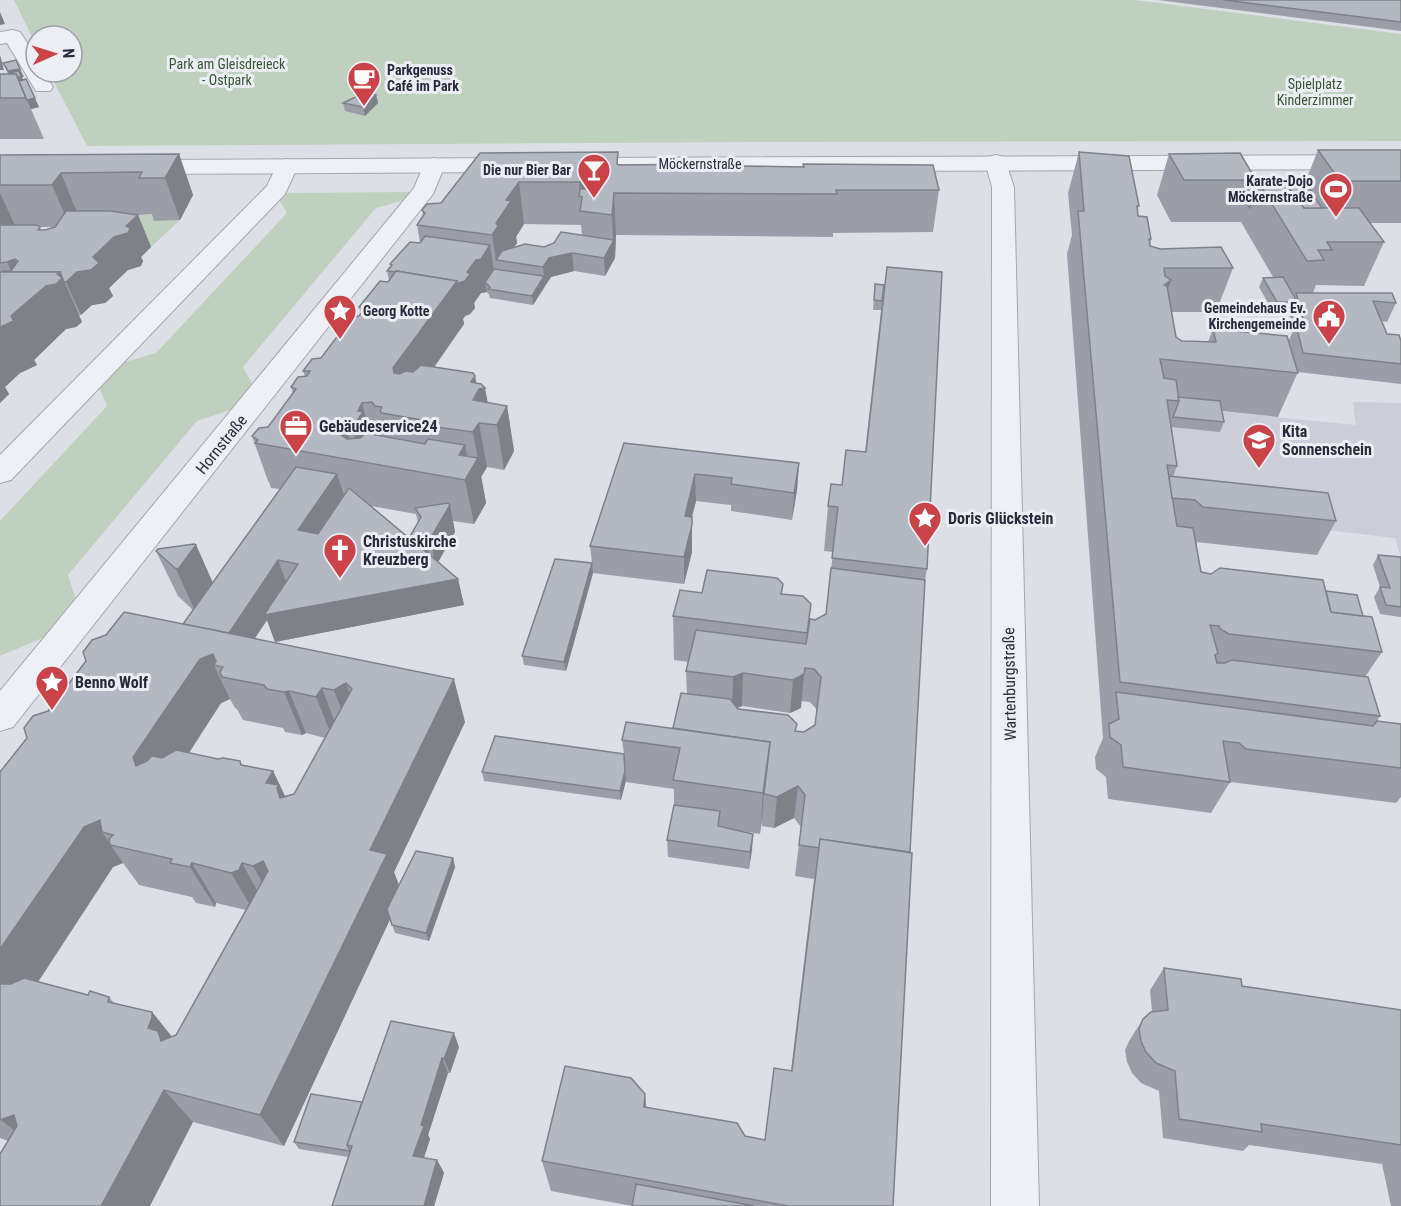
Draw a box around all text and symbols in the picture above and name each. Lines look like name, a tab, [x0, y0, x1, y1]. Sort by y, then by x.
north arrow	[24, 24, 84, 84]
text: N	[59, 48, 78, 59]
park label: Park am Gleisdreieck - Ostpark	[169, 56, 286, 88]
cafe icon: Parkgenuss Café im Park	[346, 60, 382, 107]
place label: Parkgenuss Café im Park	[387, 62, 459, 94]
park label: Spielplatz Kinderzimmer	[1277, 76, 1353, 108]
bar icon: Die nur Bier Bar	[576, 152, 612, 199]
street label: Möckernstraße	[659, 156, 742, 172]
place label: Die nur Bier Bar	[483, 162, 571, 178]
sports icon: Karate-Dojo Möckernstraße	[1318, 171, 1354, 218]
place label: Karate-Dojo Möckernstraße	[1228, 173, 1313, 205]
place icon: Georg Kotte	[322, 293, 358, 340]
public building icon: Gemeindehaus Ev. Kirchengemeinde	[1311, 298, 1347, 345]
place label: Gemeindehaus Ev. Kirchengemeinde	[1204, 300, 1306, 332]
place label: Georg Kotte	[363, 303, 430, 319]
office icon: Gebäudeservice24	[278, 408, 314, 455]
street label: Hornstraße	[192, 411, 251, 478]
place label: Gebäudeservice24	[319, 417, 438, 436]
school or university icon: Kita Sonnenschein	[1241, 422, 1277, 469]
place label: Kita Sonnenschein	[1282, 422, 1372, 459]
place icon: Doris Glückstein	[907, 500, 943, 547]
place label: Doris Glückstein	[948, 509, 1053, 528]
church icon: Christuskirche Kreuzberg	[322, 532, 358, 579]
place label: Christuskirche Kreuzberg	[363, 532, 457, 569]
street label: Wartenburgstraße	[999, 627, 1020, 741]
place icon: Benno Wolf	[34, 664, 70, 711]
place label: Benno Wolf	[75, 673, 149, 692]

